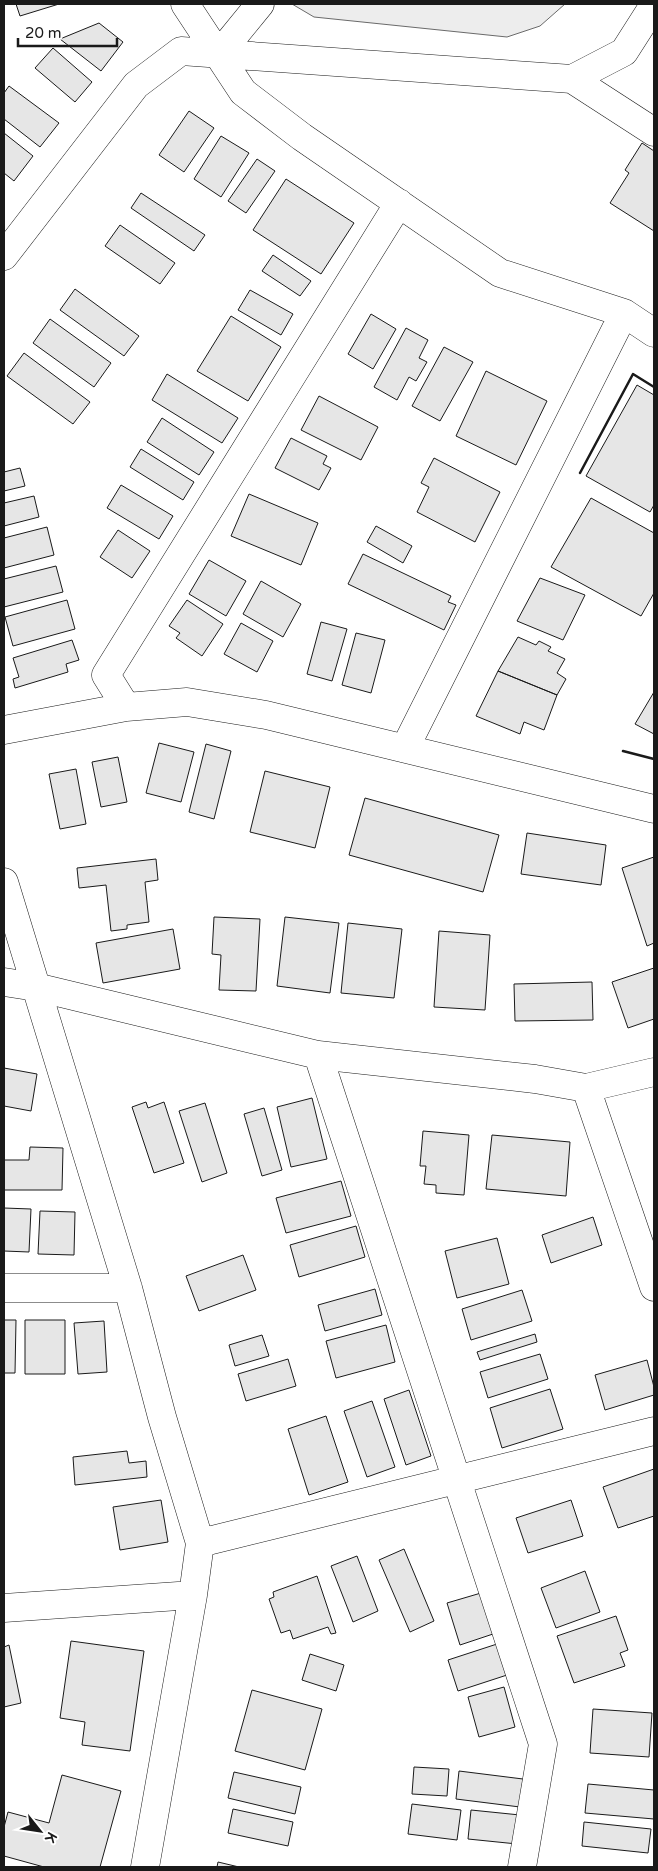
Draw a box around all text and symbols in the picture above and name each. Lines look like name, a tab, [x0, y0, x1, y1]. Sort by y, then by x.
scale bar	[18, 15, 116, 47]
text: 20 m	[25, 24, 62, 42]
north arrow	[15, 1806, 65, 1856]
text: K	[41, 1829, 61, 1846]

